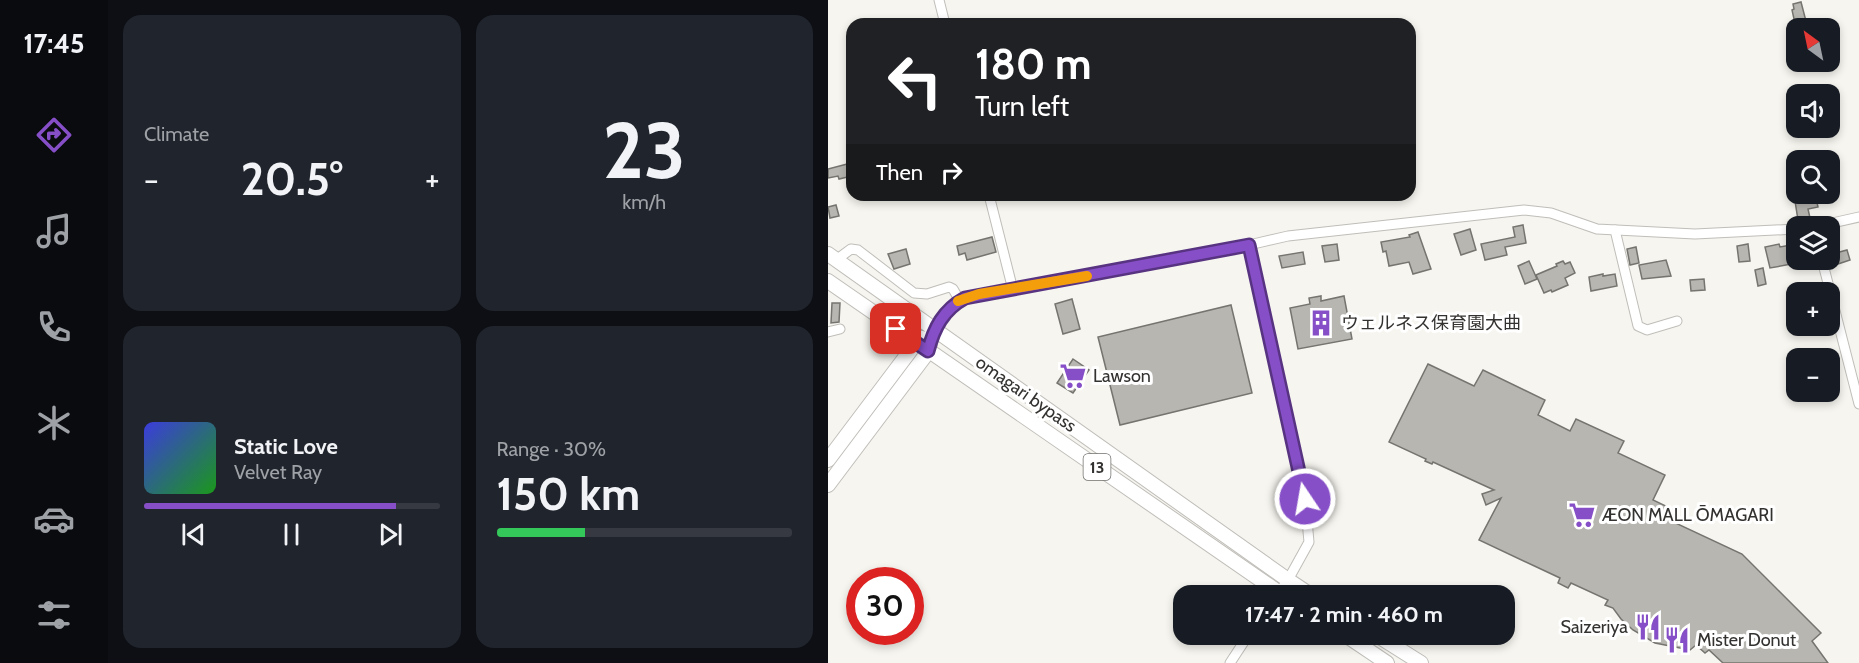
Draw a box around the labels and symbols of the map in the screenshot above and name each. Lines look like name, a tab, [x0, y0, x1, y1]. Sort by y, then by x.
north arrow	[1786, 18, 1840, 72]
pin	[870, 303, 921, 354]
building icon: ウェルネス保育園大曲	[1306, 308, 1336, 338]
place label: ウェルネス保育園大曲	[1341, 312, 1521, 334]
street label: omagari bypass	[971, 351, 1081, 437]
supermarket icon: Lawson	[1058, 361, 1088, 391]
place label: Lawson	[1093, 365, 1151, 387]
road number: 13	[1084, 454, 1110, 480]
position arrow	[1273, 467, 1337, 531]
supermarket icon: ÆON MALL ŌMAGARI	[1567, 500, 1597, 530]
place label: ÆON MALL ŌMAGARI	[1601, 504, 1774, 526]
speed limit sign: 30	[846, 567, 924, 645]
restaurant icon: Saizeriya	[1633, 612, 1663, 642]
place label: Saizeriya	[1560, 616, 1628, 638]
restaurant icon: Mister Donut	[1662, 625, 1692, 655]
place label: Mister Donut	[1697, 629, 1796, 651]

